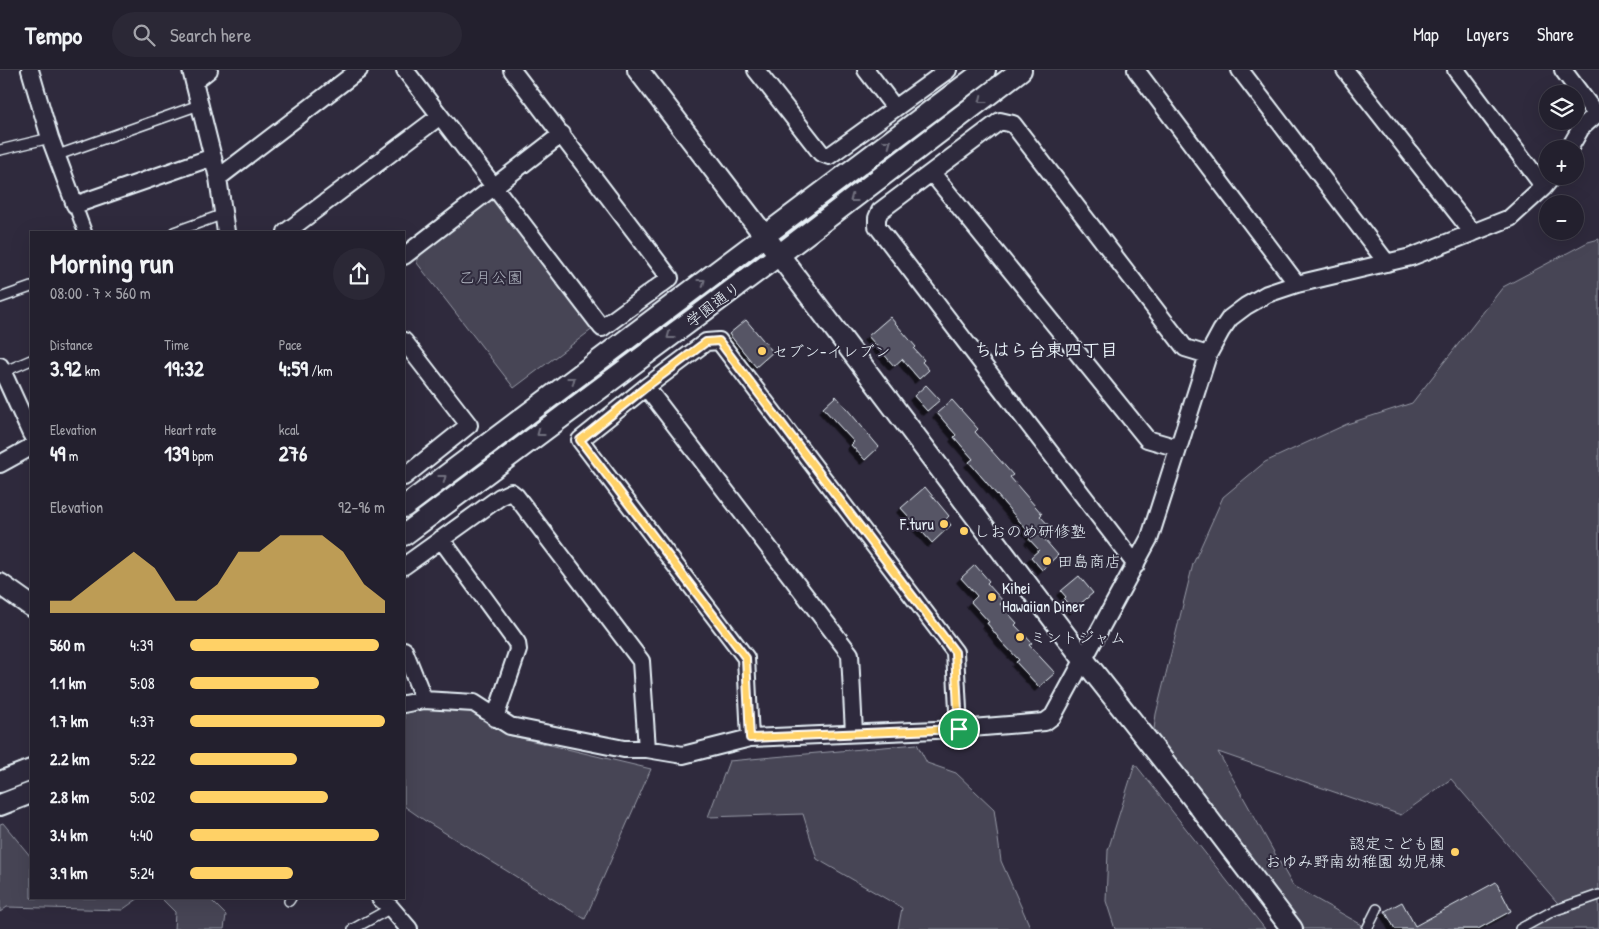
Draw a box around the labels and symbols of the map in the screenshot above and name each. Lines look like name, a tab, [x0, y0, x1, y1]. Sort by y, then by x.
one-way arrow	[978, 94, 988, 103]
one-way arrow	[882, 140, 891, 148]
one-way arrow	[850, 193, 859, 201]
park label: 乙月公園	[459, 266, 523, 288]
street label: 学園通り	[681, 276, 745, 332]
one-way arrow	[696, 279, 705, 287]
one-way arrow	[666, 330, 676, 339]
district label: ちはら台東四丁目	[974, 337, 1118, 362]
place label: セブン-イレブン	[772, 340, 890, 362]
marker: セブン-イレブン	[756, 345, 768, 357]
one-way arrow	[566, 377, 576, 386]
one-way arrow	[537, 428, 546, 436]
one-way arrow	[437, 475, 447, 484]
place label: F.turu	[899, 513, 935, 535]
marker: F.turu	[938, 518, 950, 530]
place label: しおのめ研修塾	[974, 520, 1086, 542]
marker: しおのめ研修塾	[958, 525, 970, 537]
place label: 田島商店	[1057, 550, 1121, 572]
marker: 田島商店	[1041, 555, 1053, 567]
place label: Kihei Hawaiian Diner	[1002, 577, 1085, 617]
marker: Kihei Hawaiian Diner	[986, 591, 998, 603]
place label: ミントジャム	[1030, 626, 1126, 648]
marker: ミントジャム	[1014, 631, 1026, 643]
pin	[938, 708, 980, 750]
place label: 認定こども園 おゆみ野南幼稚園 幼児棟	[1265, 832, 1445, 872]
marker: 認定こども園 おゆみ野南幼稚園 幼児棟	[1449, 846, 1461, 858]

